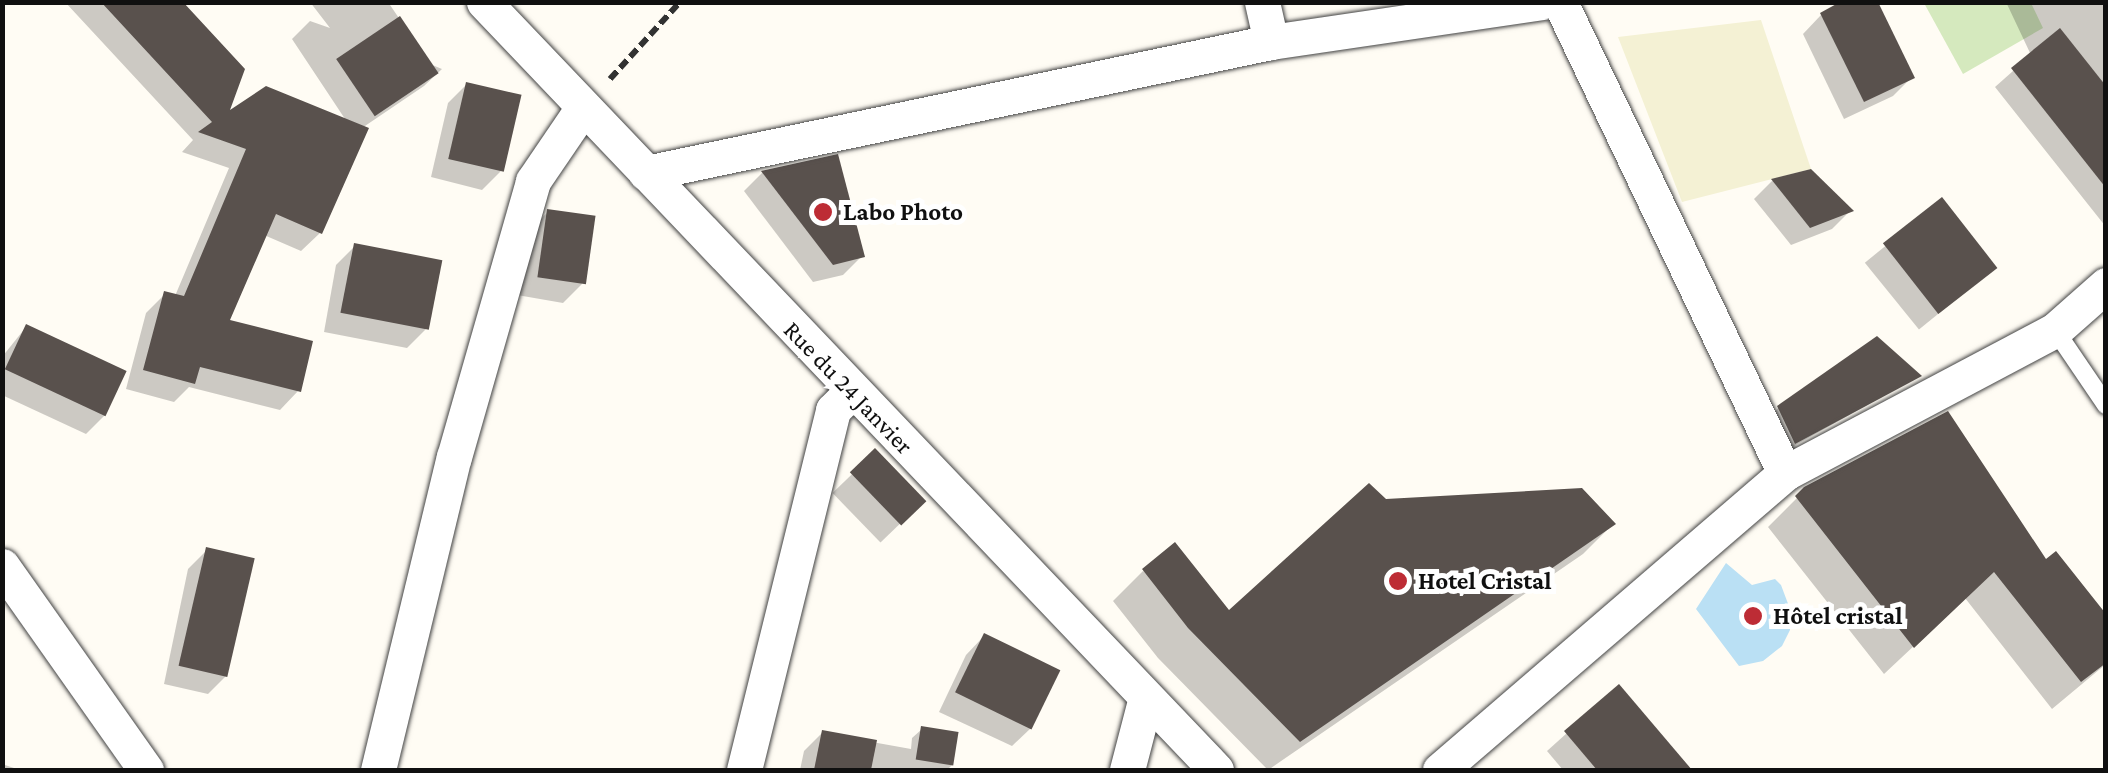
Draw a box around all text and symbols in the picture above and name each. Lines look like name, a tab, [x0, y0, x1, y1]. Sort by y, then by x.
place label: Labo Photo	[843, 197, 963, 227]
marker: Labo Photo	[812, 201, 834, 223]
street label: Rue du 24 Janvier	[777, 315, 919, 461]
place label: Hotel Cristal	[1418, 566, 1552, 596]
marker: Hotel Cristal	[1387, 570, 1409, 592]
place label: Hôtel cristal	[1773, 601, 1903, 631]
marker: Hôtel cristal	[1742, 605, 1764, 627]

